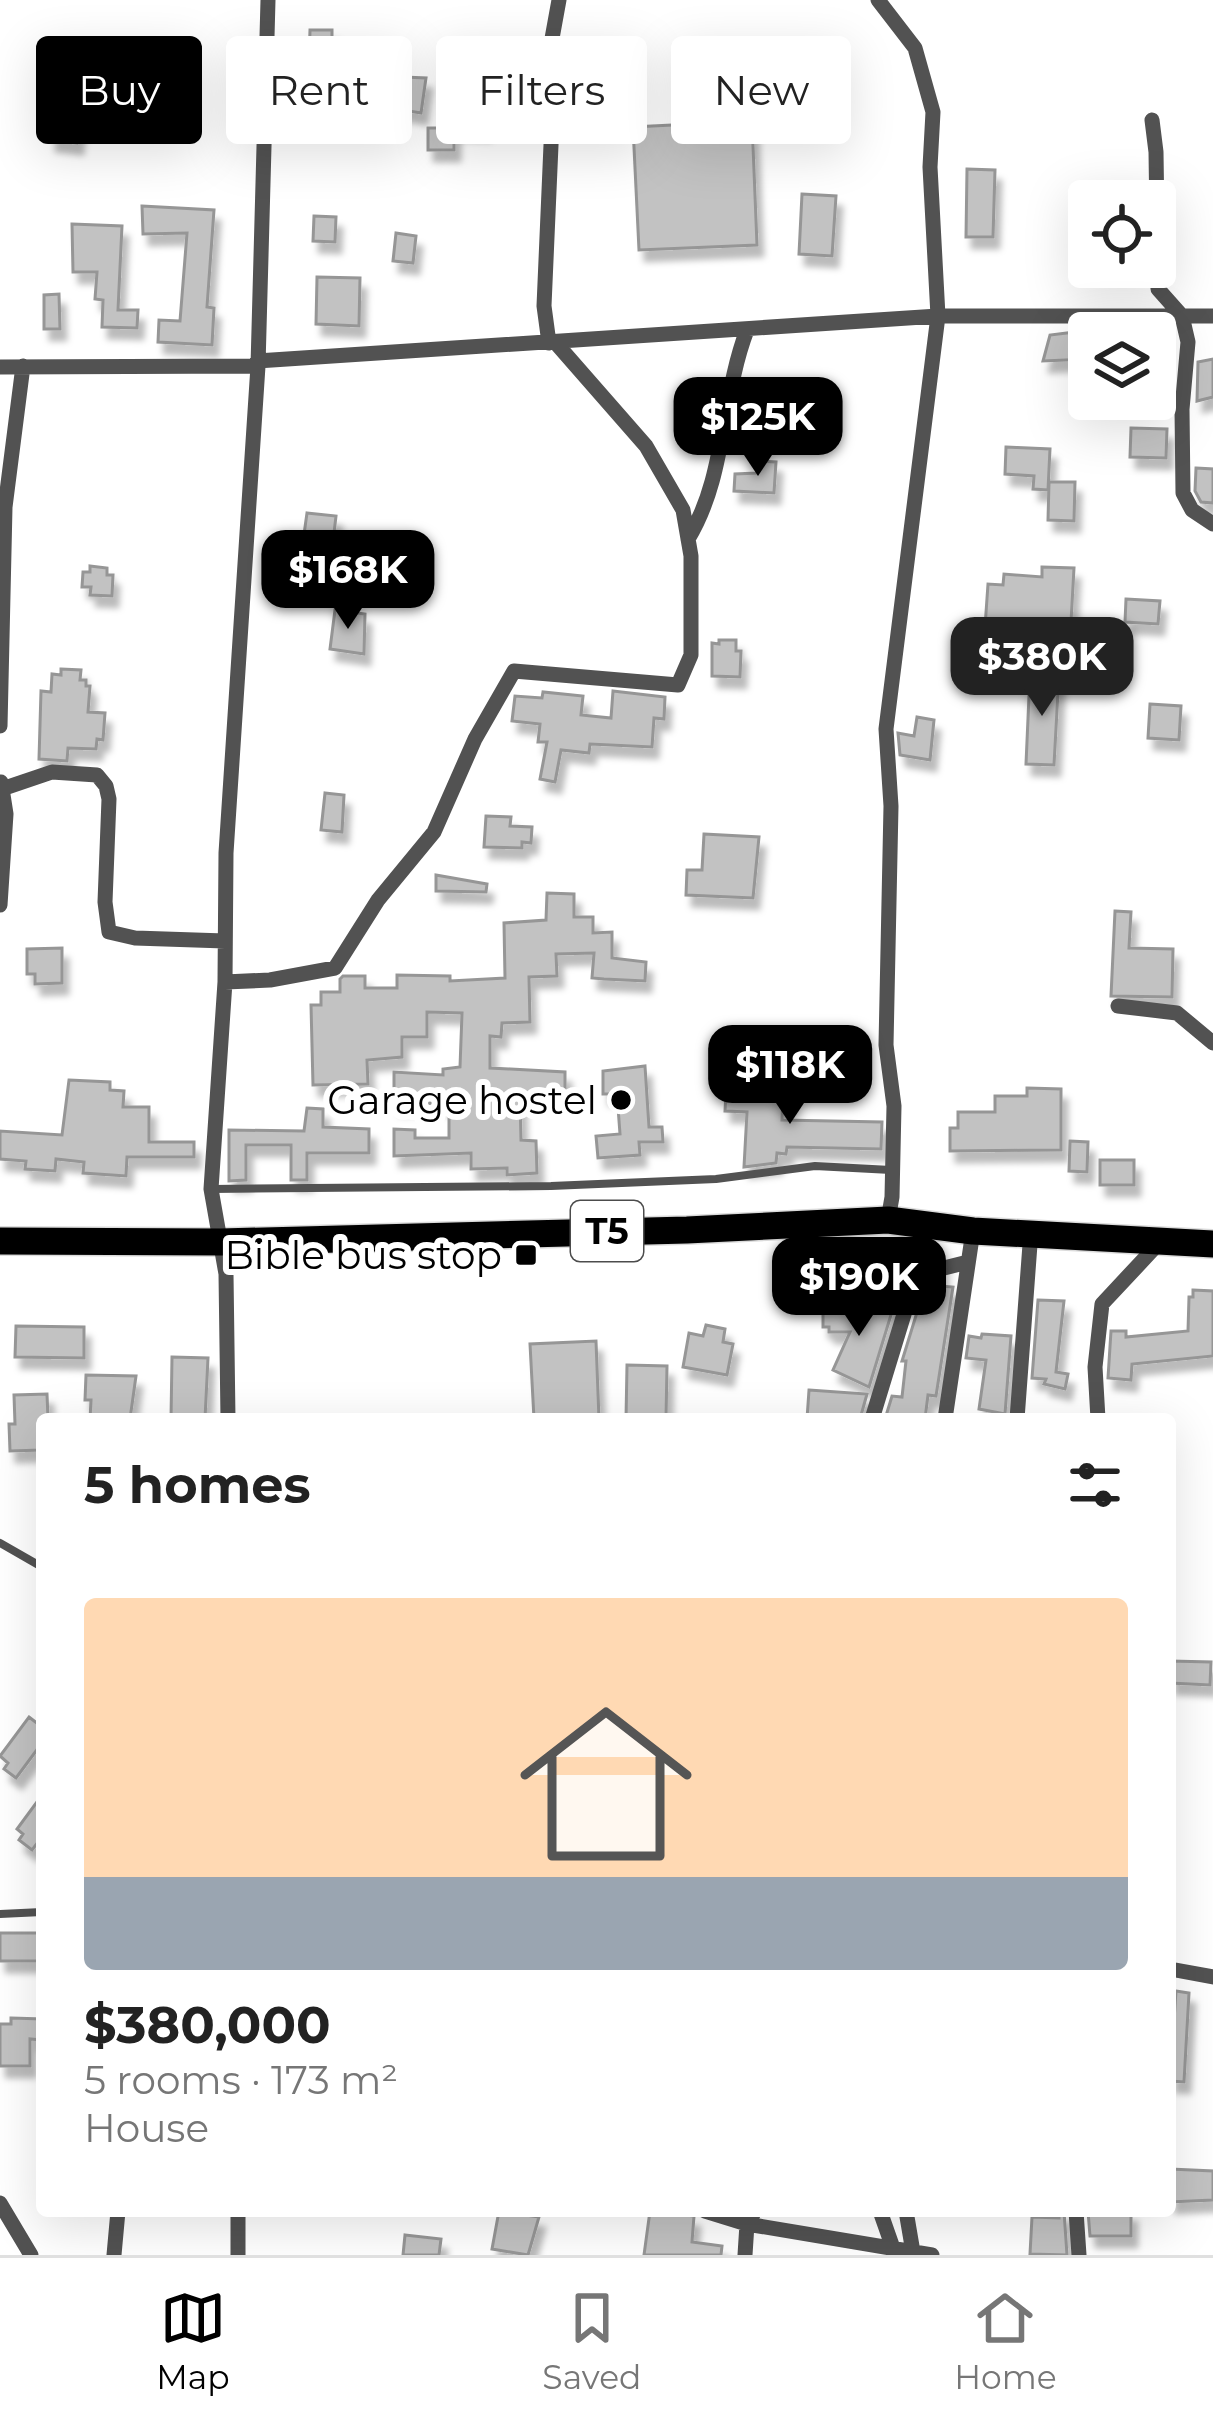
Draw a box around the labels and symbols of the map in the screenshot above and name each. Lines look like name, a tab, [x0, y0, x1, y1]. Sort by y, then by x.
pin: $125K	[674, 377, 842, 479]
pin: $168K	[264, 530, 432, 632]
pin: $380K	[958, 617, 1126, 719]
pin: $118K	[706, 1025, 874, 1127]
place label: Garage hostel	[327, 1076, 597, 1124]
marker: Garage hostel	[608, 1087, 634, 1113]
road number: T5	[571, 1201, 643, 1261]
place label: Bible bus stop	[224, 1231, 502, 1279]
pin: $190K	[775, 1237, 943, 1339]
marker: Bible bus stop	[513, 1242, 539, 1268]

